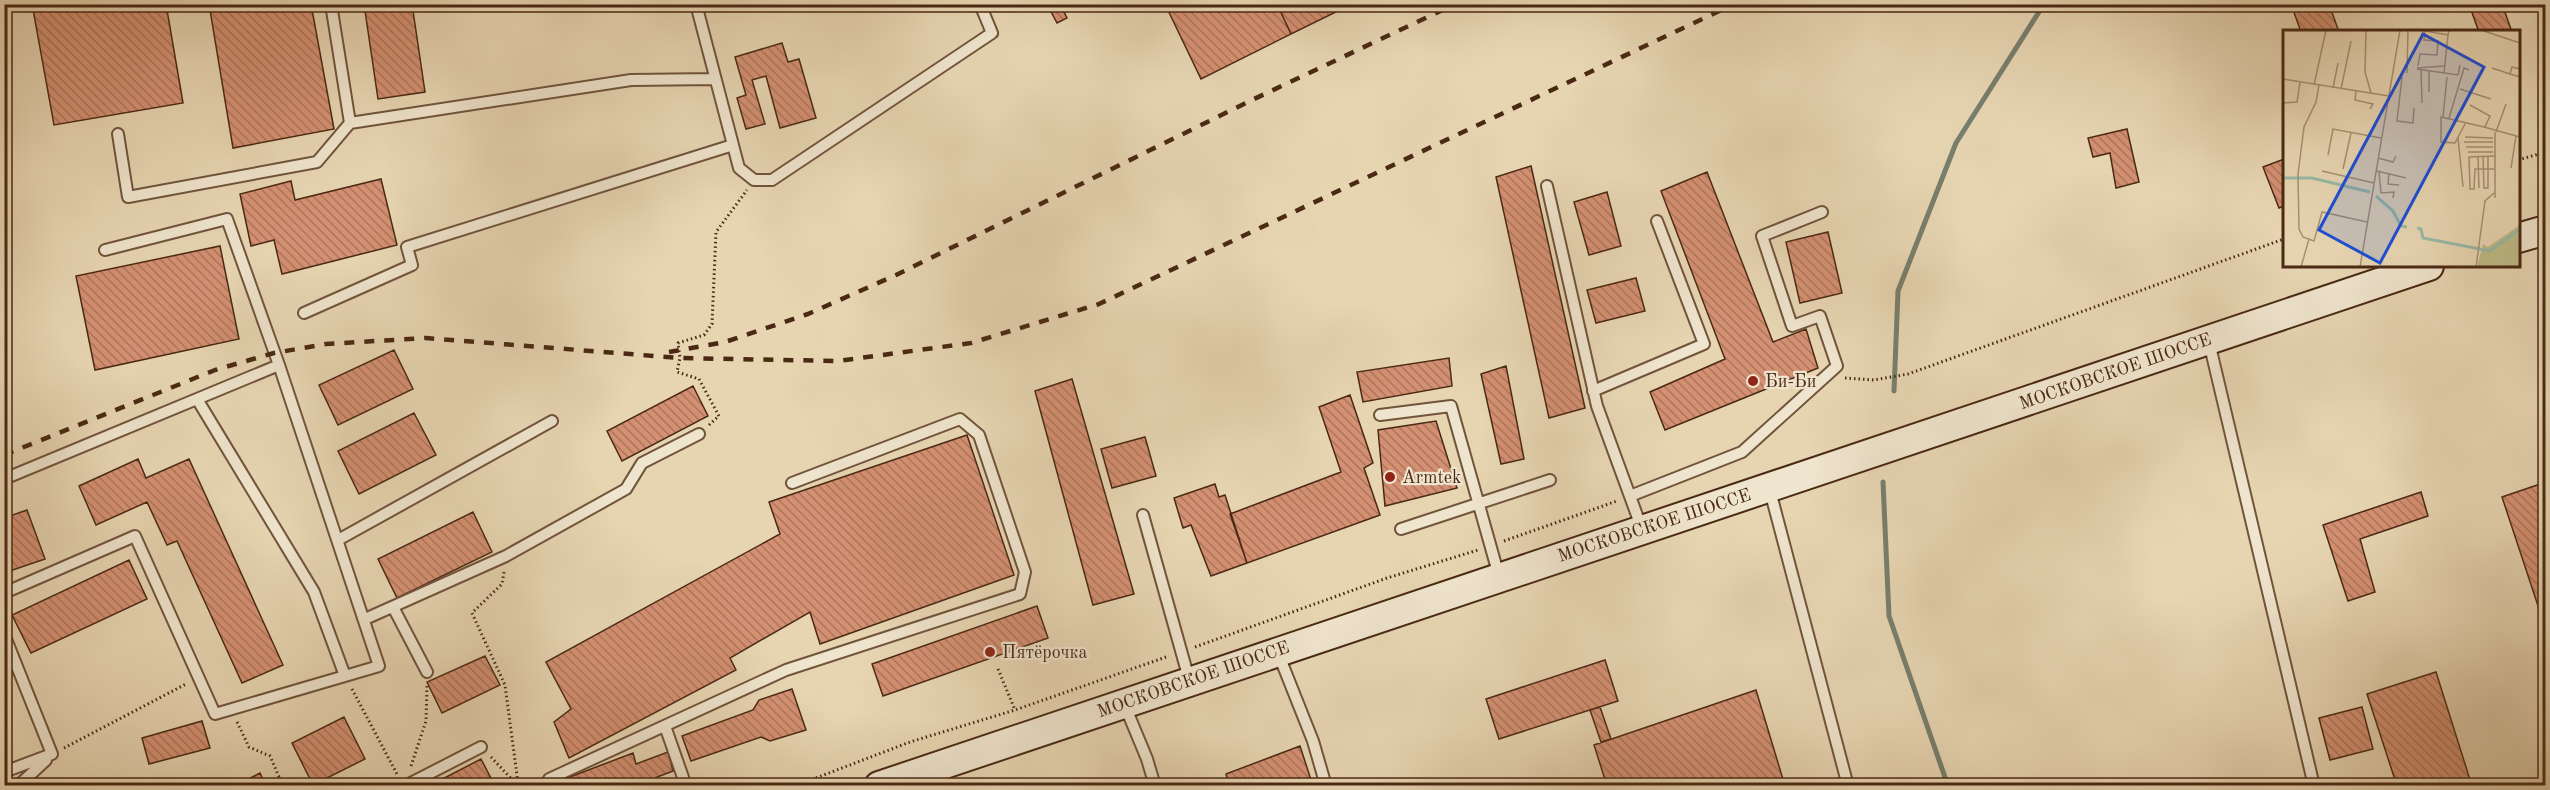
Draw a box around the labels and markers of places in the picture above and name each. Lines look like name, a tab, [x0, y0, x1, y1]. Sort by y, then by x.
place label: Би-Би	[1765, 373, 1817, 391]
marker: Би-Би	[1746, 374, 1760, 388]
place label: Armtek	[1402, 469, 1461, 487]
marker: Armtek	[1383, 470, 1397, 484]
place label: Пятёрочка	[1002, 644, 1088, 662]
marker: Пятёрочка	[983, 645, 997, 659]

